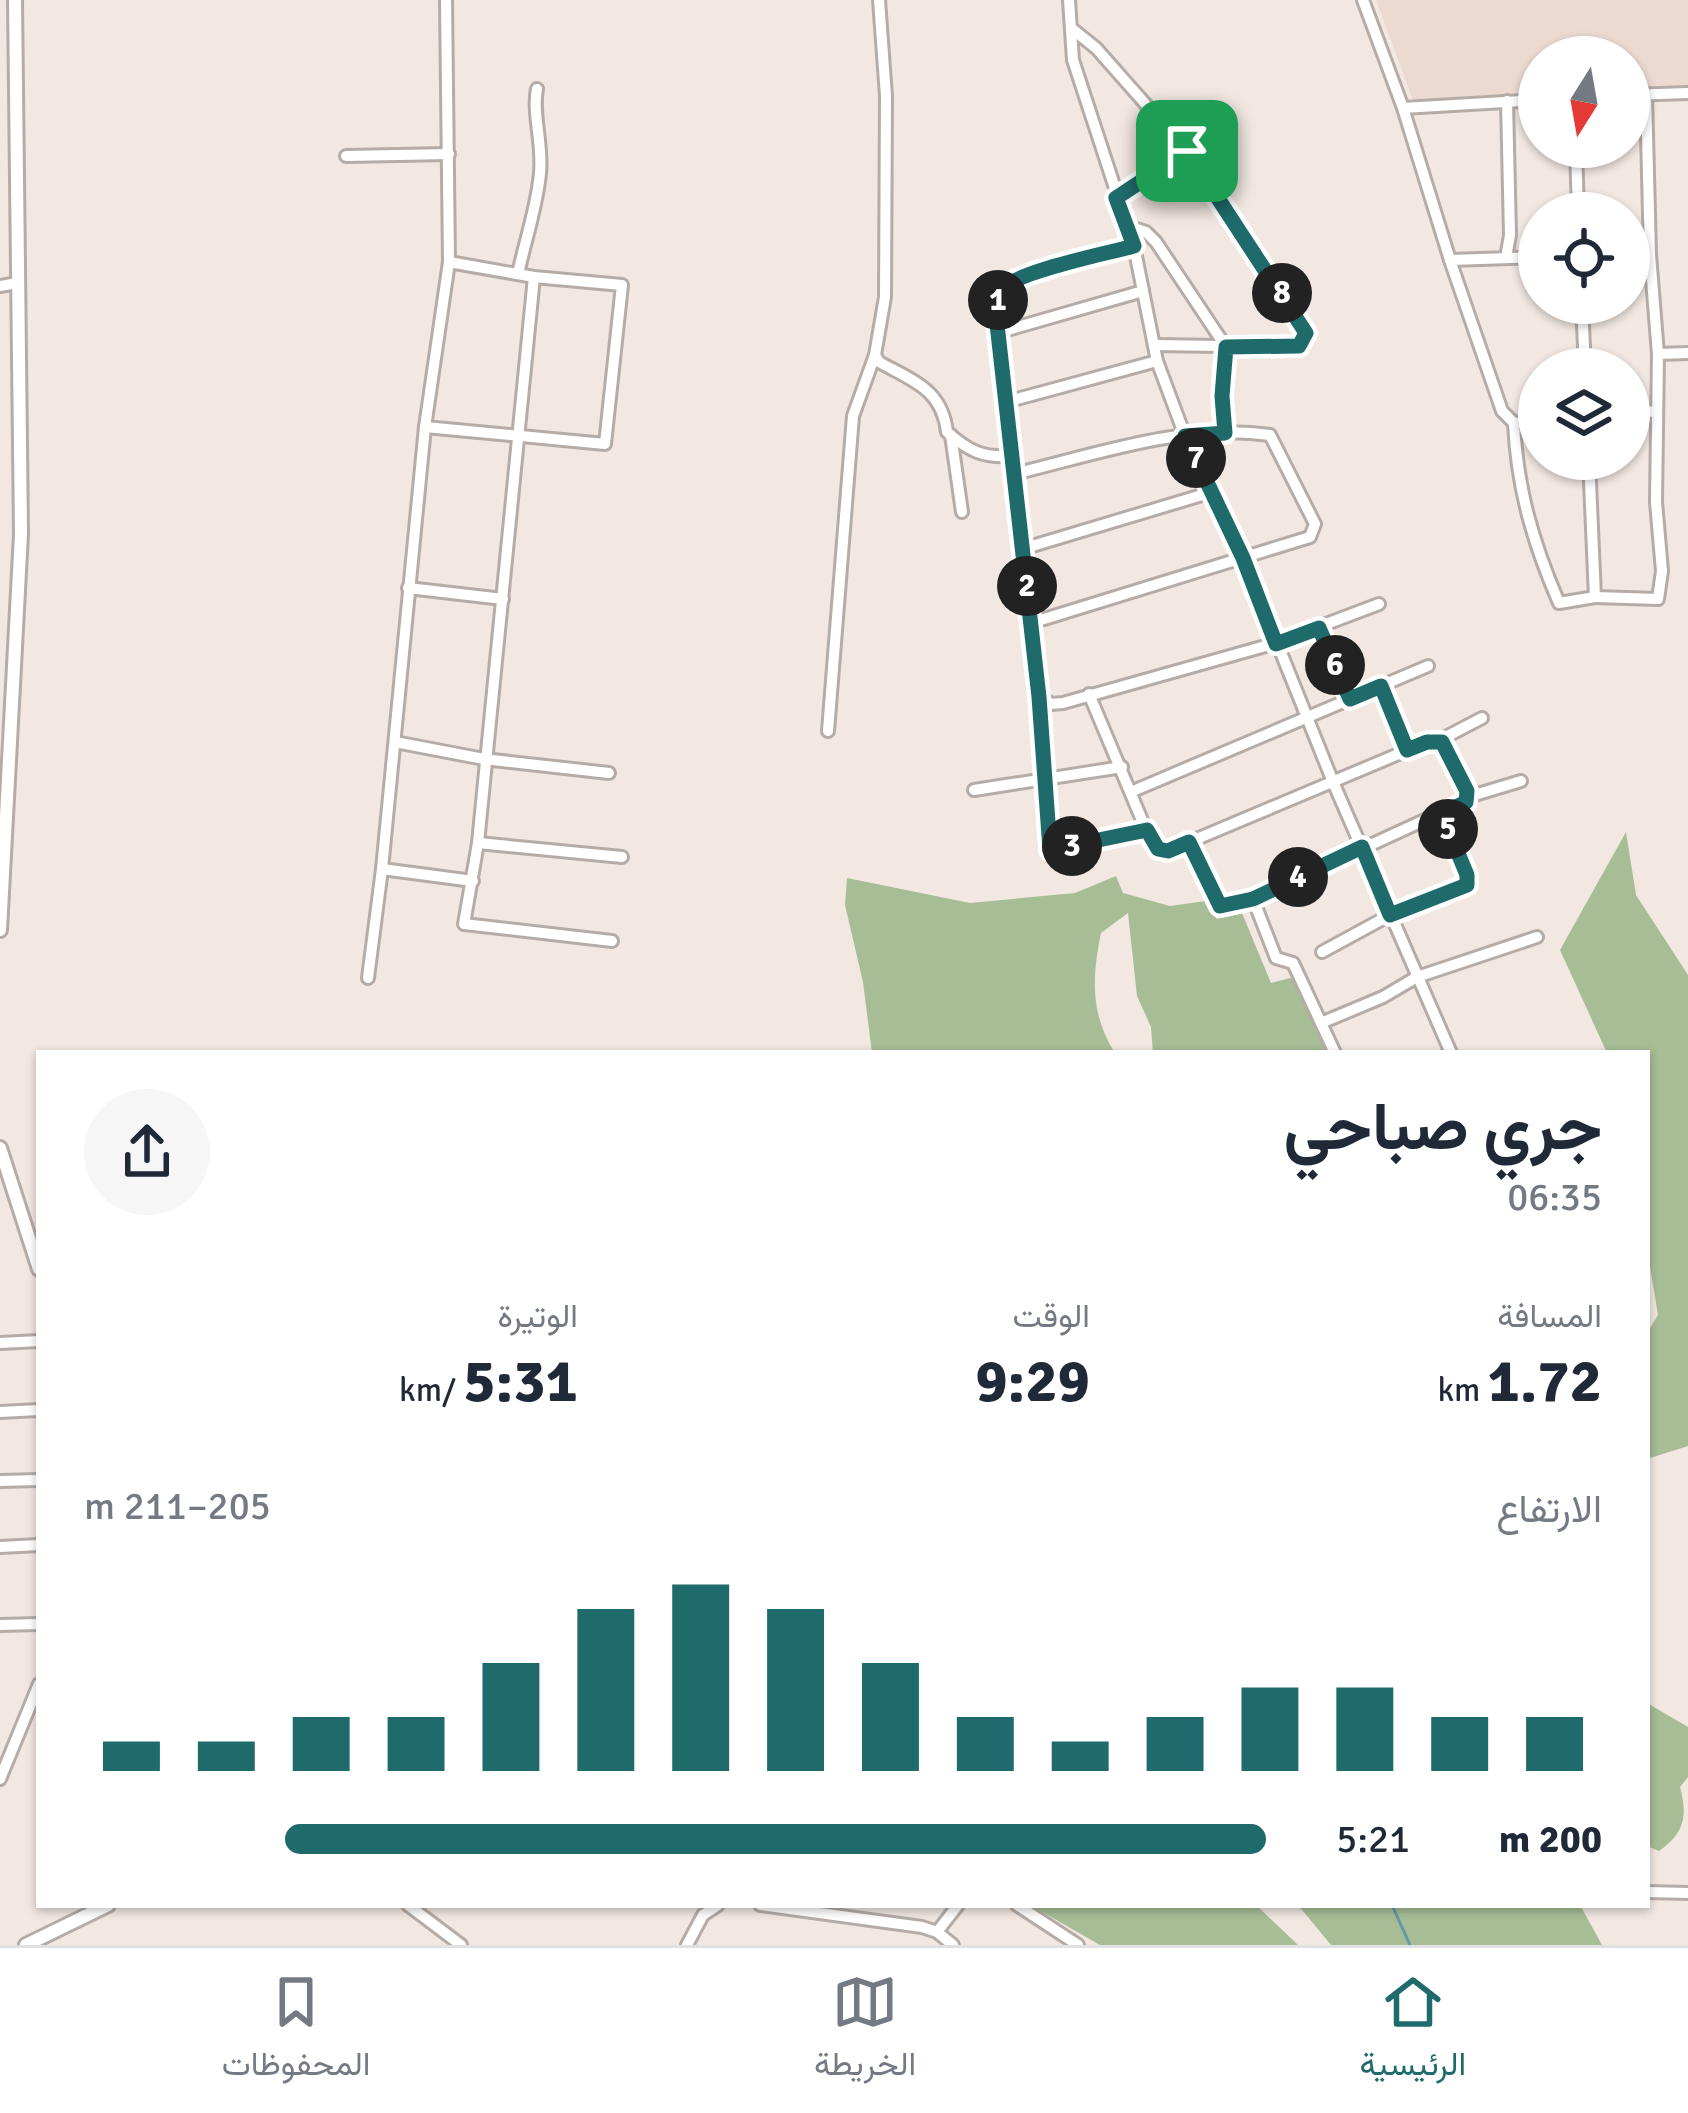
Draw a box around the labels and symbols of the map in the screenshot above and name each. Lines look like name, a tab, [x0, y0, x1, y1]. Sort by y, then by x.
north arrow	[1518, 36, 1650, 168]
pin	[1136, 100, 1238, 202]
pin: 8	[1252, 263, 1312, 323]
pin: 1	[968, 270, 1028, 330]
pin: 7	[1166, 428, 1226, 488]
pin: 2	[997, 556, 1057, 616]
pin: 6	[1305, 635, 1365, 695]
pin: 5	[1418, 799, 1478, 859]
pin: 3	[1042, 816, 1102, 876]
pin: 4	[1268, 847, 1328, 907]

